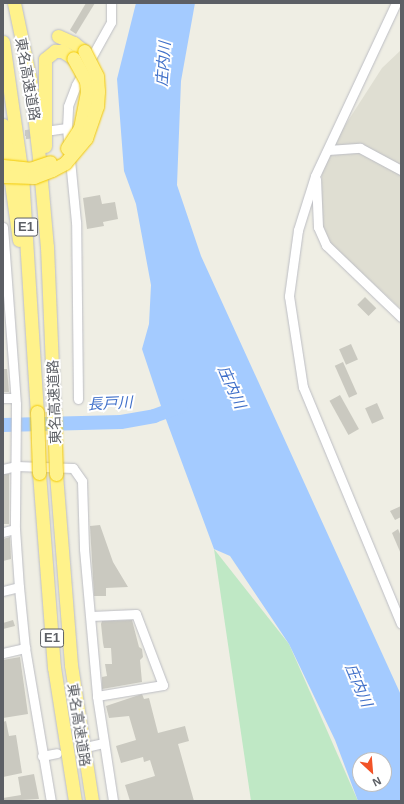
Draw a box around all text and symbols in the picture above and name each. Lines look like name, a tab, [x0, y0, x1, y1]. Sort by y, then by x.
street label: 東名高速道路	[12, 36, 44, 122]
water label: 庄内川	[152, 41, 174, 87]
road number: E1	[14, 216, 38, 238]
street label: 東名高速道路	[44, 360, 64, 444]
water label: 庄内川	[215, 363, 249, 411]
water label: 長戸川	[87, 393, 133, 413]
road number: E1	[40, 627, 64, 649]
water label: 庄内川	[342, 661, 376, 709]
street label: 東名高速道路	[64, 682, 94, 768]
north arrow	[352, 752, 392, 792]
text: N	[371, 775, 383, 789]

